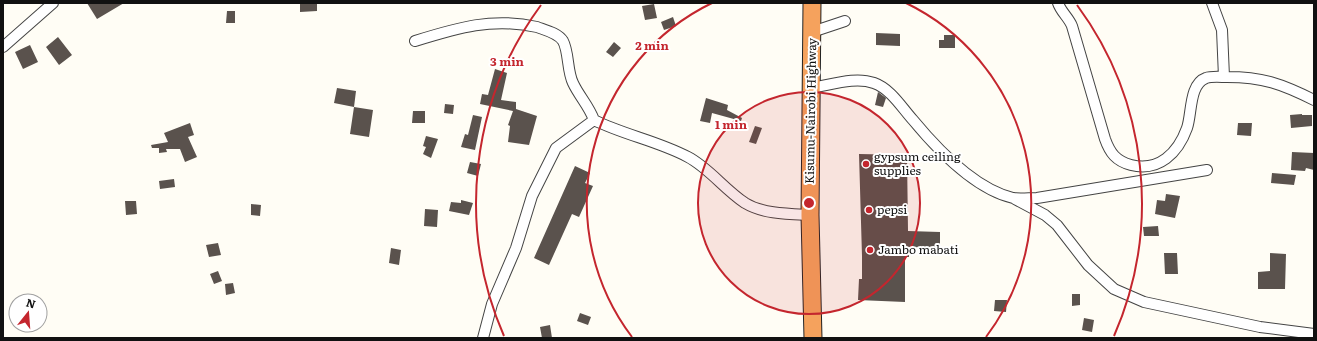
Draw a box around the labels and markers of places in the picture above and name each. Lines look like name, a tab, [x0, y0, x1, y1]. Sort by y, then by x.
place label: gypsum ceiling supplies	[874, 147, 961, 179]
marker: gypsum ceiling supplies	[861, 159, 871, 169]
centre of rings	[802, 196, 816, 210]
place label: pepsi	[877, 200, 907, 218]
marker: pepsi	[864, 205, 874, 215]
place label: Jambo mabati	[878, 240, 959, 258]
marker: Jambo mabati	[865, 245, 875, 255]

